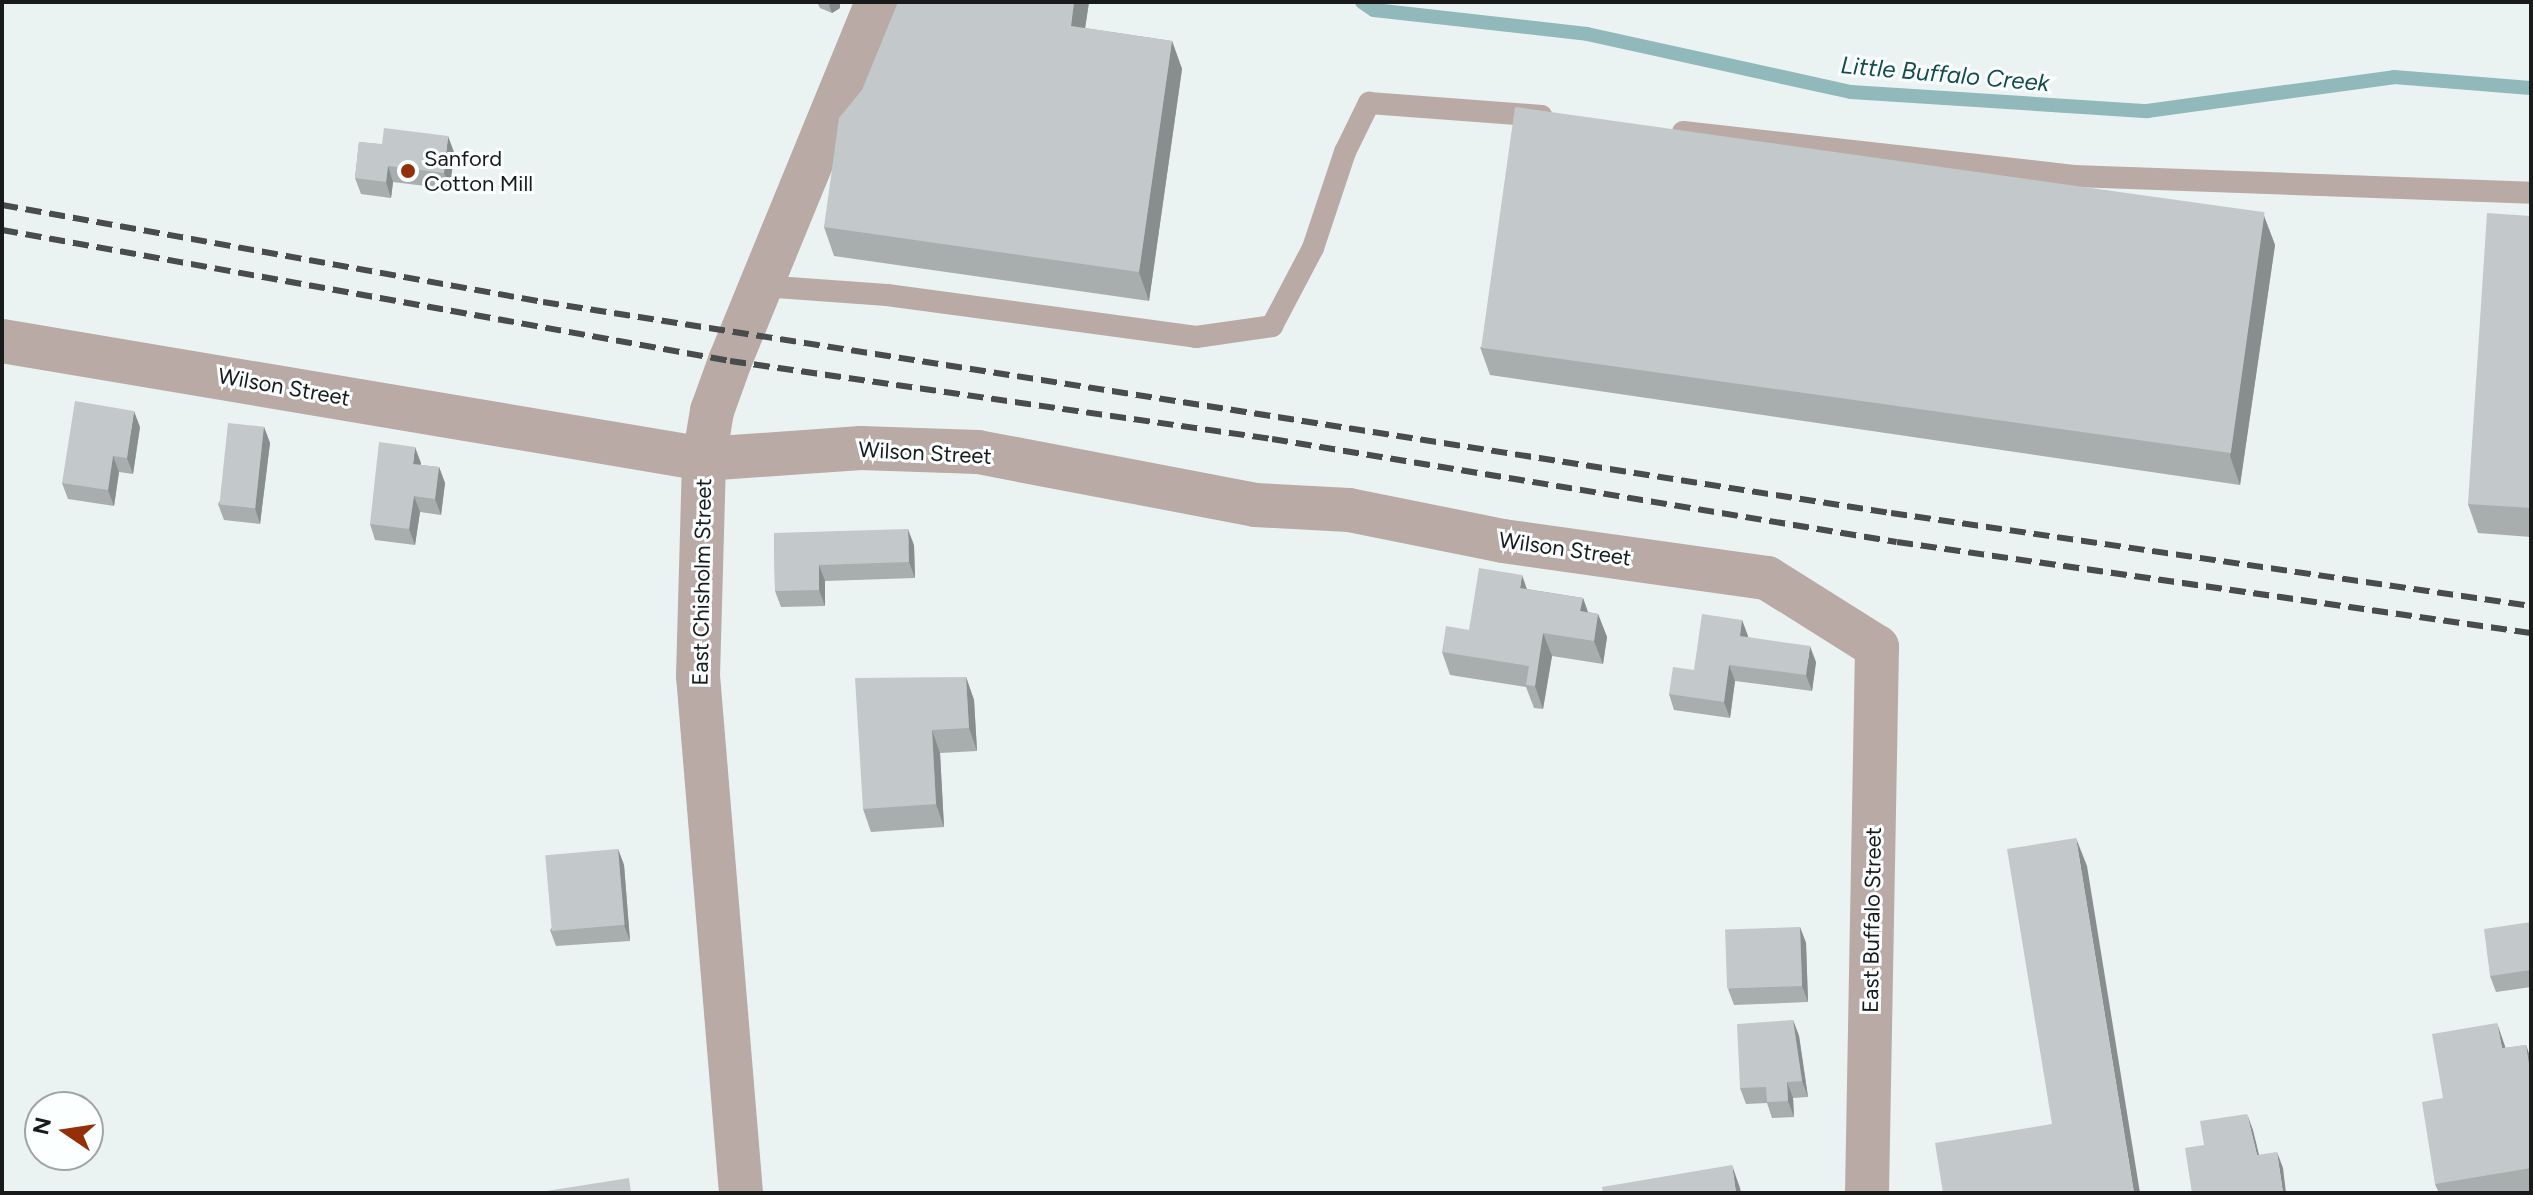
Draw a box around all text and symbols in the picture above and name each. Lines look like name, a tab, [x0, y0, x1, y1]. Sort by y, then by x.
water label: Little Buffalo Creek	[1839, 51, 2051, 97]
place label: Sanford Cotton Mill	[424, 145, 533, 196]
marker: Sanford Cotton Mill	[399, 162, 417, 180]
street label: Wilson Street	[216, 362, 352, 412]
street label: Wilson Street	[858, 436, 992, 470]
street label: East Chisholm Street	[687, 478, 717, 686]
street label: Wilson Street	[1497, 527, 1633, 571]
street label: East Buffalo Street	[1857, 827, 1887, 1013]
north arrow	[24, 1091, 104, 1171]
text: N	[27, 1115, 57, 1137]

